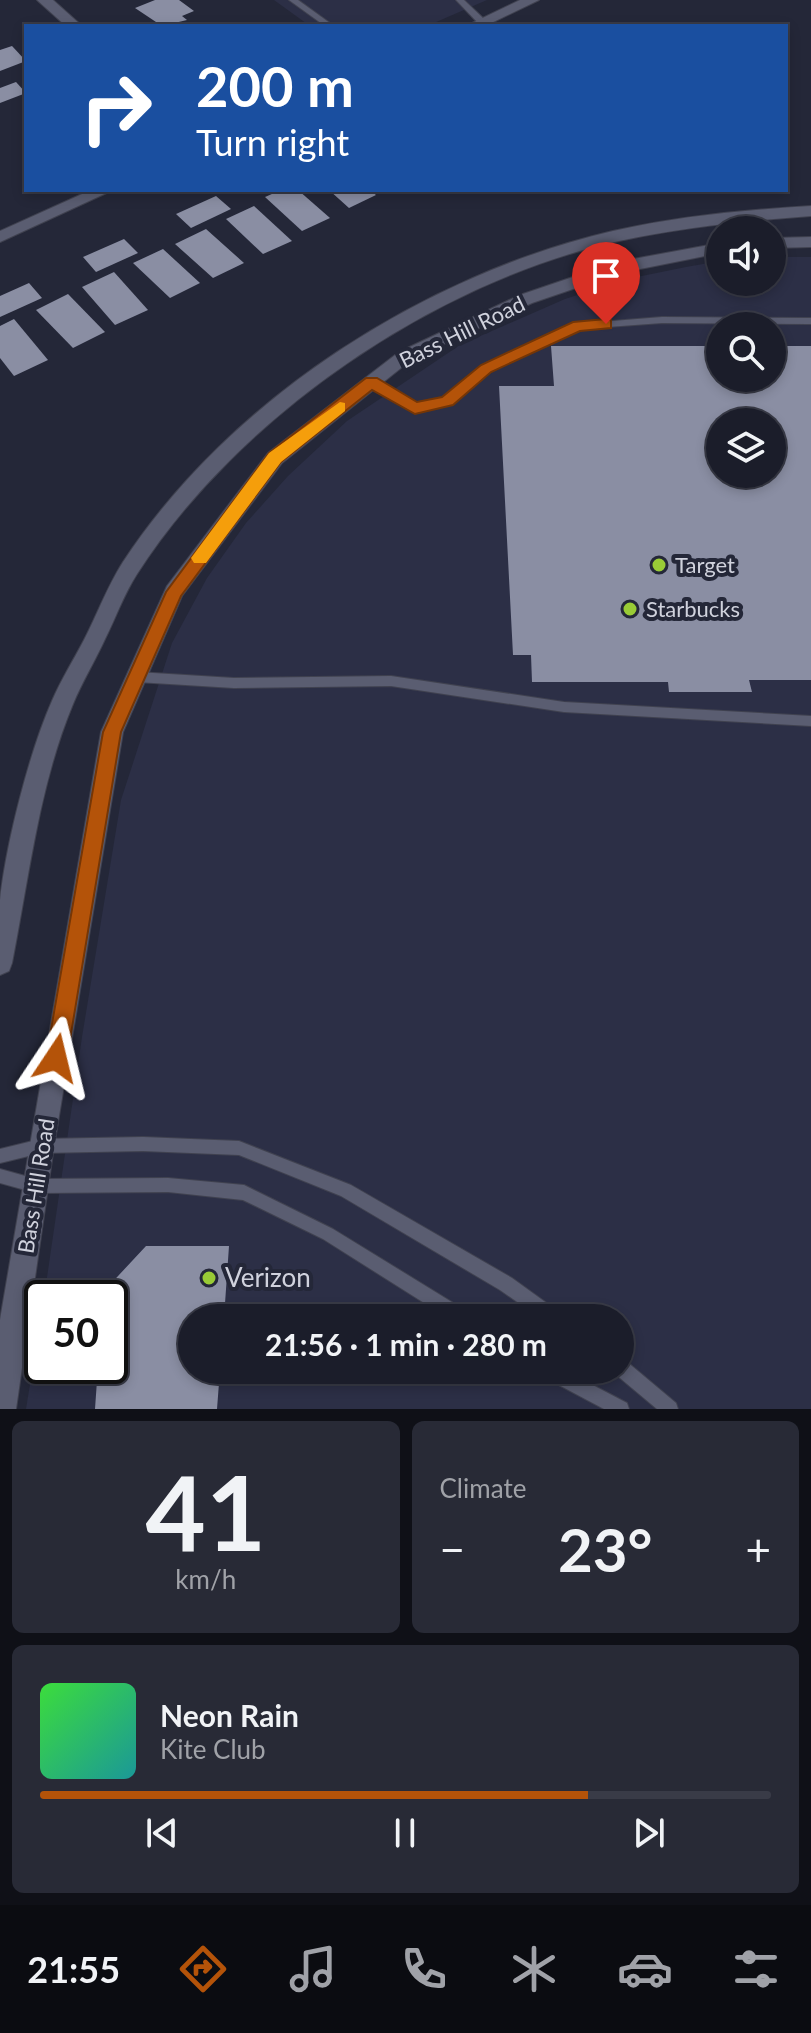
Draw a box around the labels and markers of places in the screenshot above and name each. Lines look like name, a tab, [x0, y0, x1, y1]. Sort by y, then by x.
pin	[572, 242, 640, 324]
place label: Target	[675, 551, 735, 578]
marker: Target	[650, 556, 668, 574]
place label: Starbucks	[646, 595, 740, 622]
marker: Starbucks	[621, 600, 639, 618]
place label: Verizon	[225, 1261, 311, 1293]
marker: Verizon	[200, 1269, 218, 1287]

